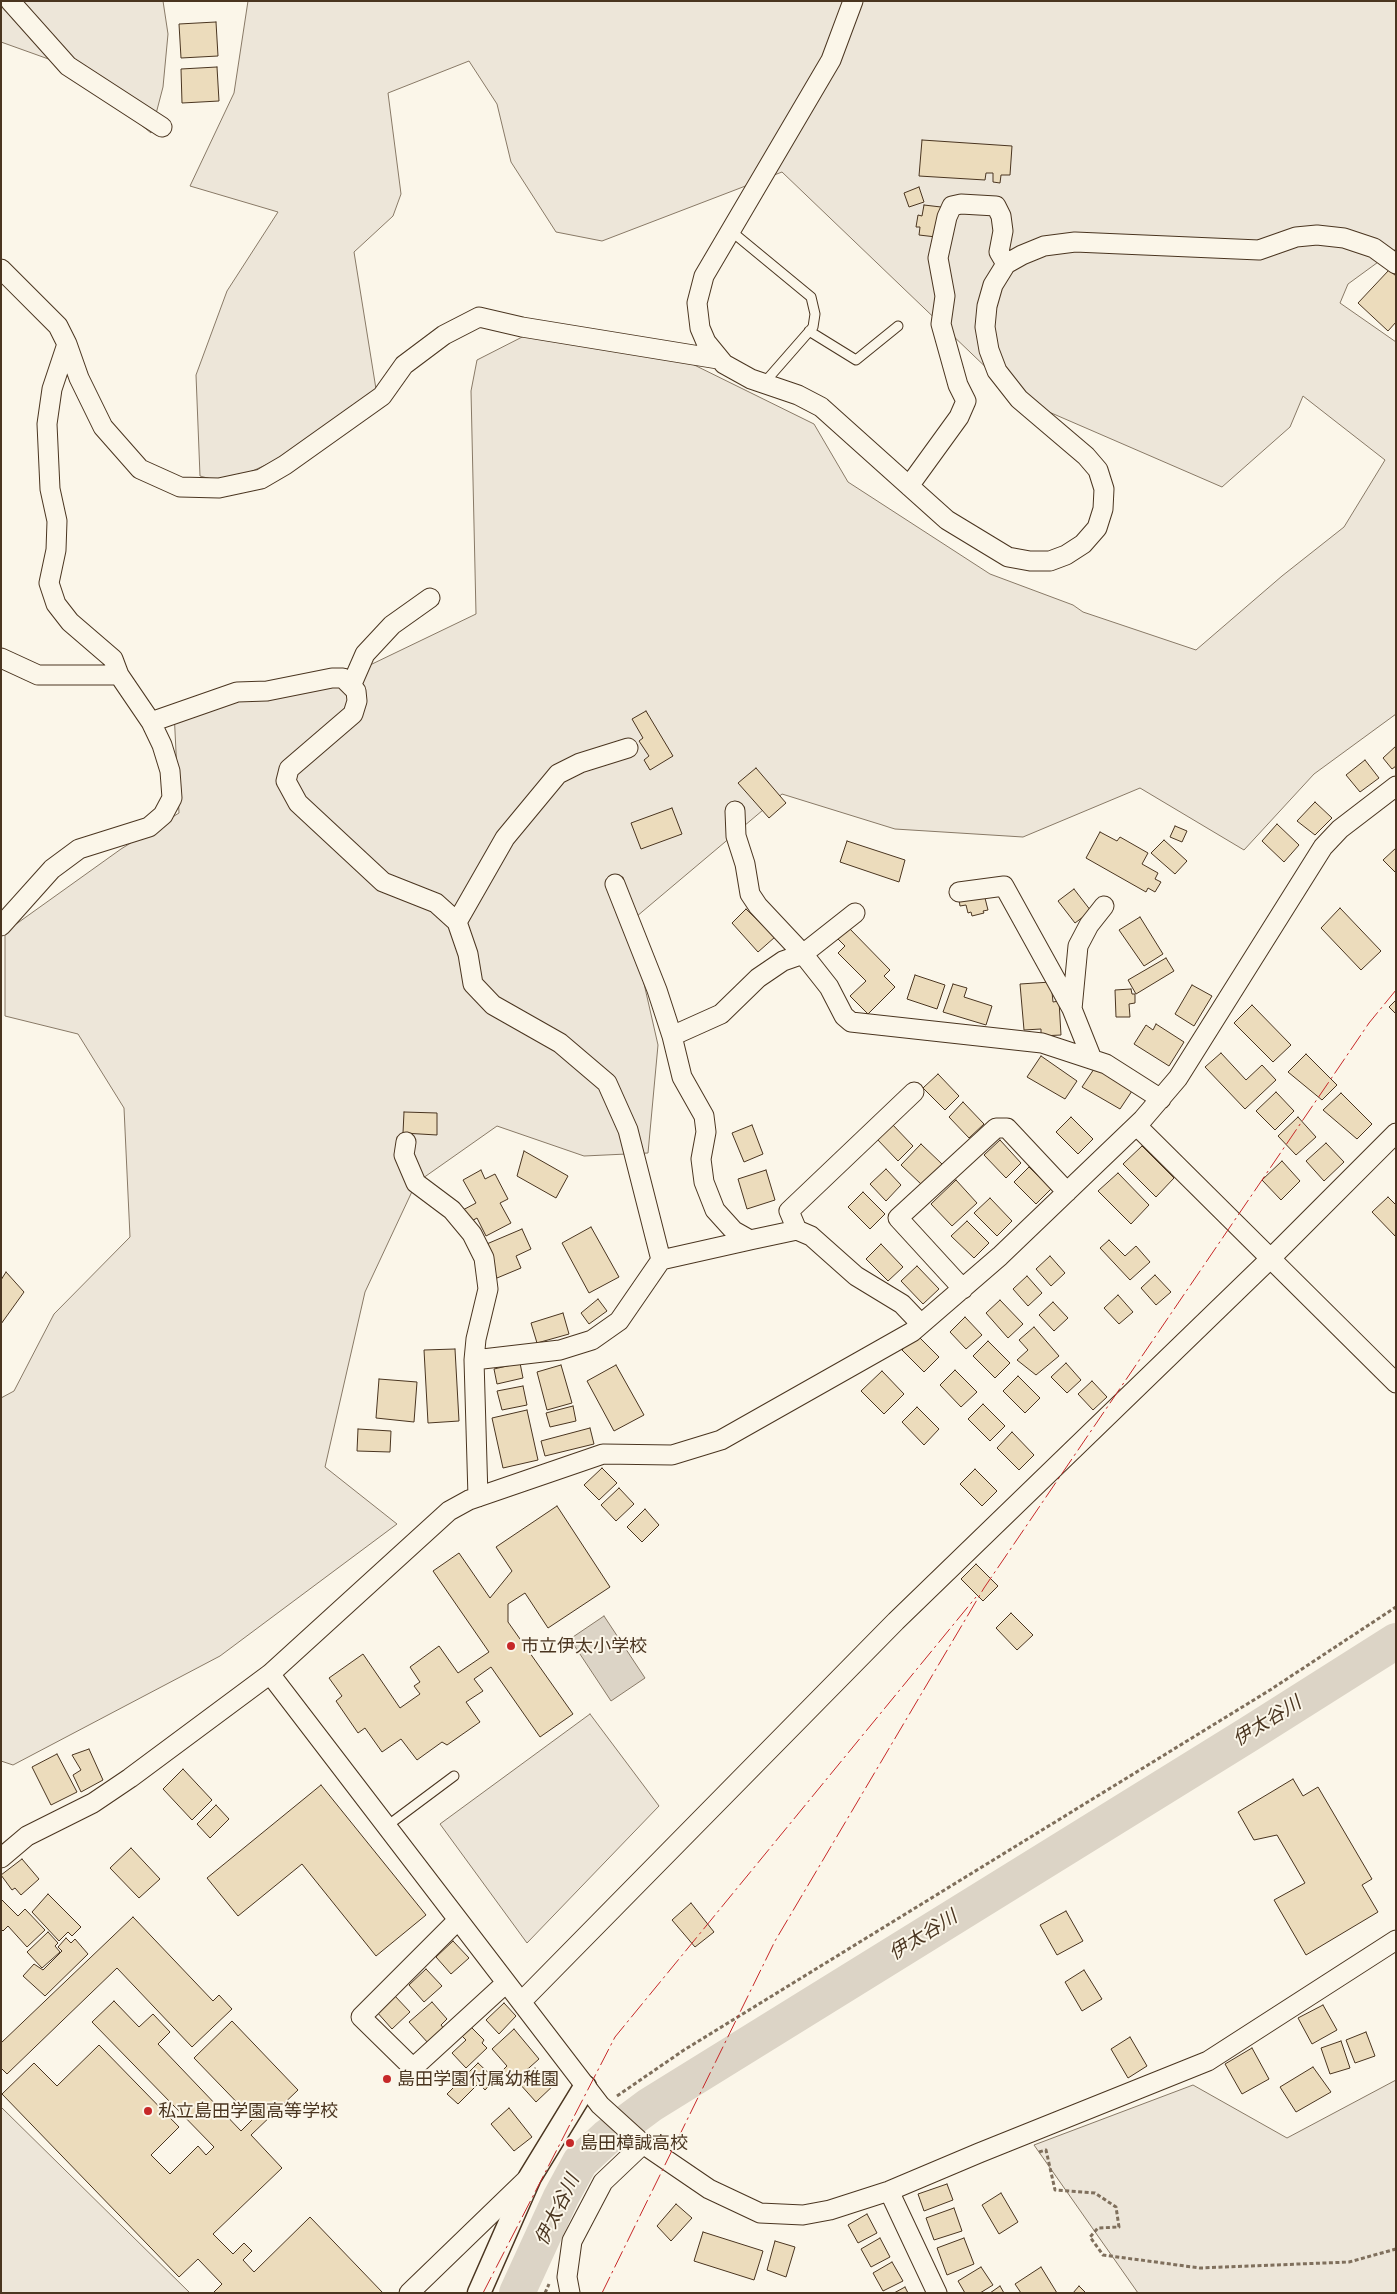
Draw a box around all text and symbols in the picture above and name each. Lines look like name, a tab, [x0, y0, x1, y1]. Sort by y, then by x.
place label: 市立伊太小学校	[521, 1635, 647, 1657]
marker: 市立伊太小学校	[505, 1640, 517, 1652]
water label: 伊太谷川	[1229, 1691, 1305, 1751]
water label: 伊太谷川	[885, 1905, 961, 1965]
place label: 島田学園付属幼稚園	[397, 2068, 559, 2090]
marker: 島田学園付属幼稚園	[381, 2073, 393, 2085]
place label: 私立島田学園高等学校	[158, 2100, 338, 2122]
marker: 私立島田学園高等学校	[142, 2105, 154, 2117]
place label: 島田樟誠高校	[580, 2132, 688, 2154]
marker: 島田樟誠高校	[564, 2137, 576, 2149]
water label: 伊太谷川	[530, 2171, 584, 2249]

